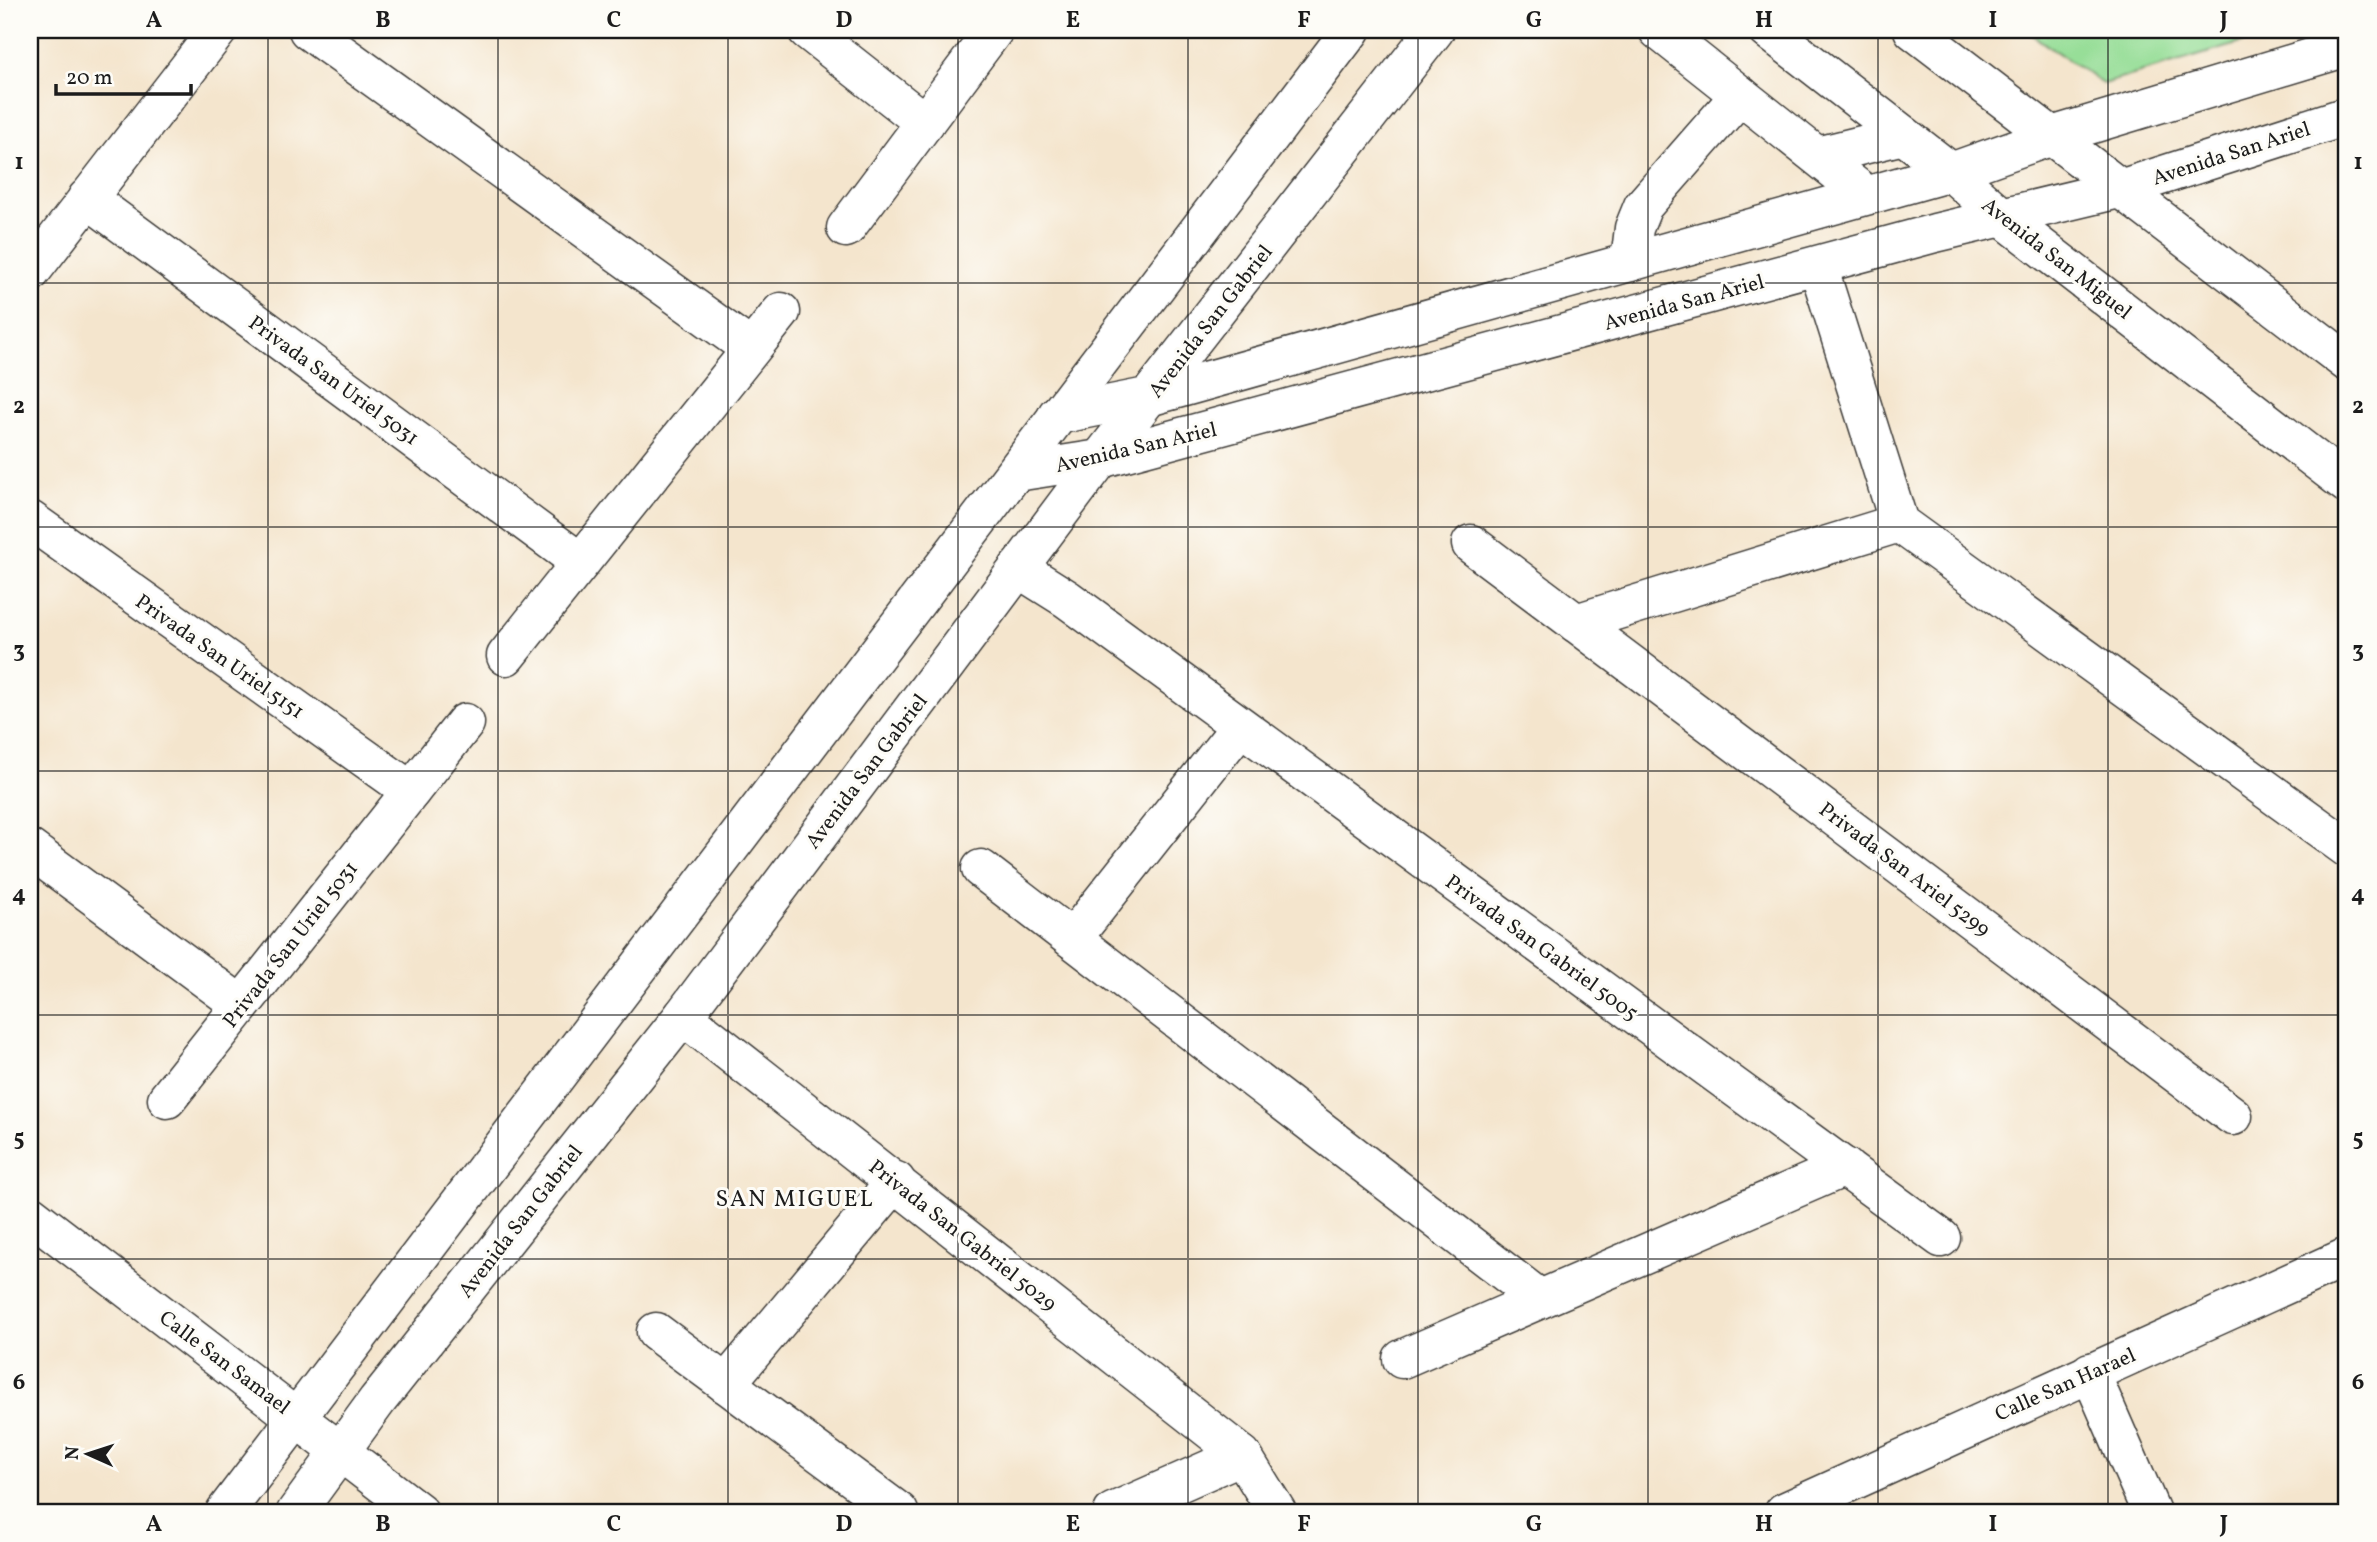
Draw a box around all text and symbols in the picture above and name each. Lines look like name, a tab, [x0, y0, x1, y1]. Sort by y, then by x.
text: A	[146, 5, 162, 37]
text: B	[375, 5, 391, 37]
text: C	[607, 5, 621, 37]
text: D	[836, 5, 853, 37]
text: E	[1066, 5, 1080, 37]
text: F	[1297, 5, 1311, 37]
text: G	[1526, 5, 1542, 37]
text: H	[1755, 5, 1773, 37]
text: I	[1989, 5, 1997, 37]
text: J	[2219, 5, 2228, 37]
scale bar	[56, 52, 191, 96]
text: 20 m	[66, 64, 112, 93]
street label: Avenida San Ariel	[2149, 115, 2314, 194]
text: 1	[14, 147, 24, 179]
text: 1	[2353, 147, 2363, 179]
street label: Avenida San Miguel	[1975, 191, 2137, 327]
street label: Avenida San Gabriel	[1142, 239, 1280, 405]
street label: Avenida San Ariel	[1601, 268, 1768, 339]
street label: Privada San Uriel 5031	[242, 309, 424, 453]
text: 2	[13, 391, 25, 423]
text: 2	[2352, 391, 2364, 423]
street label: Avenida San Ariel	[1053, 416, 1220, 481]
street label: Privada San Uriel 5151	[129, 588, 310, 727]
text: 3	[13, 635, 25, 667]
text: 3	[2352, 635, 2364, 667]
street label: Avenida San Gabriel	[799, 688, 935, 855]
street label: Privada San Ariel 5299	[1812, 796, 1996, 944]
street label: Privada San Uriel 5031	[217, 855, 366, 1034]
street label: Privada San Gabriel 5005	[1439, 868, 1644, 1028]
text: 4	[12, 879, 26, 911]
text: 4	[2351, 879, 2365, 911]
text: 5	[13, 1123, 25, 1155]
text: 5	[2352, 1123, 2364, 1155]
street label: Avenida San Gabriel	[452, 1139, 590, 1305]
street label: Privada San Gabriel 5029	[862, 1154, 1062, 1319]
district label: SAN MIGUEL	[715, 1184, 875, 1216]
street label: Calle San Samael	[153, 1304, 296, 1422]
street label: Calle San Harael	[1991, 1341, 2141, 1429]
text: 6	[13, 1367, 25, 1399]
text: 6	[2352, 1367, 2364, 1399]
north arrow	[52, 1420, 122, 1490]
text: N	[60, 1445, 86, 1461]
text: A	[146, 1509, 162, 1541]
text: B	[375, 1509, 391, 1541]
text: C	[607, 1509, 621, 1541]
text: D	[836, 1509, 853, 1541]
text: E	[1066, 1509, 1080, 1541]
text: F	[1297, 1509, 1311, 1541]
text: G	[1526, 1509, 1542, 1541]
text: H	[1755, 1509, 1773, 1541]
text: I	[1989, 1509, 1997, 1541]
text: J	[2219, 1509, 2228, 1541]

